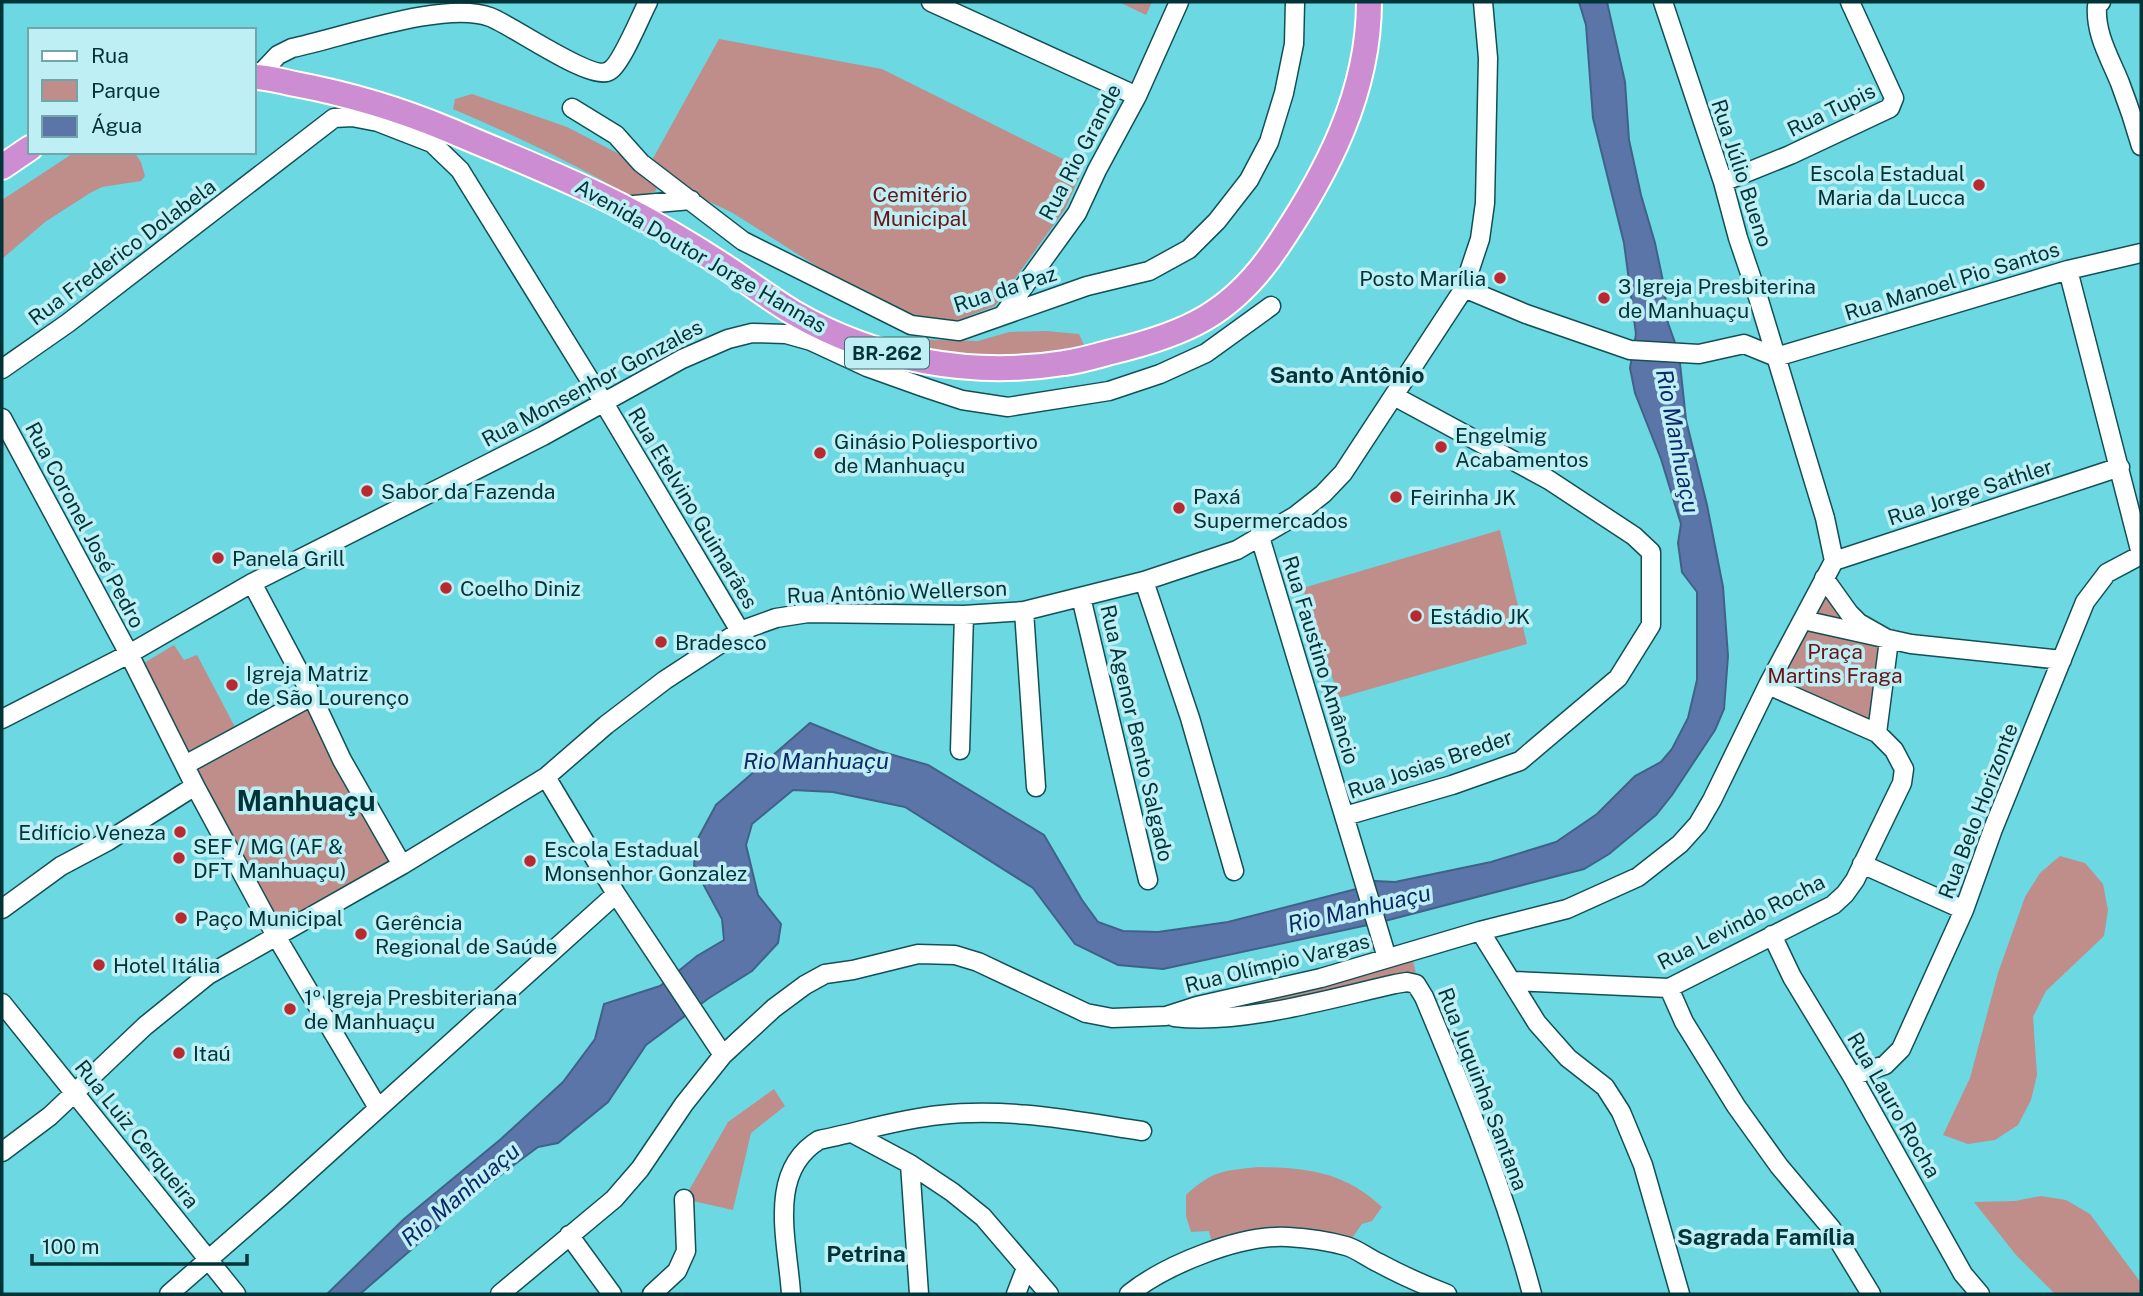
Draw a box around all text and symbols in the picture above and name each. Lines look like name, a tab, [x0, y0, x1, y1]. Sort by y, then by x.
legend	[28, 28, 256, 154]
text: Rua	[91, 43, 129, 68]
text: Parque	[91, 78, 160, 103]
street label: Rua Tupis	[1783, 78, 1879, 142]
street label: Rua Rio Grande	[1034, 80, 1126, 224]
street label: Rua Júlio Bueno	[1706, 96, 1778, 250]
text: Água	[91, 113, 142, 138]
place label: Escola Estadual Maria da Lucca	[1810, 161, 1965, 210]
street label: Rua Frederico Dolabela	[23, 173, 221, 331]
street label: Avenida Doutor Jorge Hannas	[571, 174, 831, 338]
marker: Escola Estadual Maria da Lucca	[1971, 177, 1987, 193]
park label: Cemitério Municipal	[872, 182, 968, 231]
street label: Rua Manoel Pio Santos	[1842, 236, 2062, 326]
street label: Rua da Paz	[950, 261, 1060, 317]
place label: Posto Marília	[1359, 266, 1486, 291]
marker: Posto Marília	[1492, 270, 1508, 286]
place label: 3 Igreja Presbiterina de Manhuaçu	[1618, 274, 1816, 323]
marker: 3 Igreja Presbiterina de Manhuaçu	[1596, 290, 1612, 306]
street label: Rua Monsenhor Gonzales	[477, 314, 707, 452]
road number: BR-262	[845, 338, 929, 368]
district label: Santo Antônio	[1270, 361, 1424, 388]
water label: Rio Manhuaçu	[1651, 367, 1705, 515]
street label: Rua Etelvino Guimarães	[623, 403, 763, 613]
street label: Rua Coronel José Pedro	[20, 418, 150, 632]
place label: Engelmig Acabamentos	[1455, 423, 1589, 472]
place label: Ginásio Poliesportivo de Manhuaçu	[834, 429, 1038, 478]
marker: Engelmig Acabamentos	[1433, 439, 1449, 455]
marker: Ginásio Poliesportivo de Manhuaçu	[812, 445, 828, 461]
street label: Rua Jorge Sathler	[1884, 454, 2056, 530]
place label: Sabor da Fazenda	[381, 479, 555, 504]
marker: Sabor da Fazenda	[359, 483, 375, 499]
place label: Paxá Supermercados	[1193, 484, 1348, 533]
place label: Feirinha JK	[1410, 485, 1516, 510]
marker: Feirinha JK	[1388, 489, 1404, 505]
marker: Paxá Supermercados	[1171, 500, 1187, 516]
place label: Panela Grill	[232, 546, 345, 571]
marker: Panela Grill	[210, 550, 226, 566]
street label: Rua Faustino Amâncio	[1277, 553, 1365, 767]
place label: Coelho Diniz	[460, 576, 581, 601]
street label: Rua Antônio Wellerson	[786, 576, 1008, 608]
marker: Coelho Diniz	[438, 580, 454, 596]
street label: Rua Agenor Bento Salgado	[1095, 602, 1179, 864]
place label: Estádio JK	[1430, 604, 1530, 629]
marker: Estádio JK	[1408, 608, 1424, 624]
place label: Bradesco	[675, 630, 767, 655]
marker: Bradesco	[653, 634, 669, 650]
park label: Praça Martins Fraga	[1767, 639, 1903, 688]
place label: Igreja Matriz de São Lourenço	[246, 661, 409, 710]
marker: Igreja Matriz de São Lourenço	[224, 677, 240, 693]
street label: Rua Belo Horizonte	[1933, 720, 2023, 902]
street label: Rua Josias Breder	[1344, 724, 1516, 804]
water label: Rio Manhuaçu	[743, 747, 889, 774]
district label: Manhuaçu	[236, 784, 376, 817]
place label: Edifício Veneza	[18, 820, 166, 845]
marker: Edifício Veneza	[172, 824, 188, 840]
place label: SEF / MG (AF & DFT Manhuaçu)	[193, 834, 346, 883]
place label: Escola Estadual Monsenhor Gonzalez	[544, 837, 747, 886]
marker: SEF / MG (AF & DFT Manhuaçu)	[171, 850, 187, 866]
marker: Escola Estadual Monsenhor Gonzalez	[522, 853, 538, 869]
street label: Rua Levindo Rocha	[1653, 869, 1829, 975]
water label: Rio Manhuaçu	[1285, 878, 1433, 938]
place label: Paço Municipal	[195, 906, 343, 931]
marker: Paço Municipal	[173, 910, 189, 926]
place label: Gerência Regional de Saúde	[375, 910, 557, 959]
marker: Gerência Regional de Saúde	[353, 926, 369, 942]
street label: Rua Olímpio Vargas	[1182, 928, 1372, 998]
place label: Hotel Itália	[113, 953, 220, 978]
marker: Hotel Itália	[91, 957, 107, 973]
street label: Rua Juquinha Santana	[1433, 984, 1533, 1194]
place label: 1º Igreja Presbiteriana de Manhuaçu	[304, 985, 517, 1034]
marker: 1º Igreja Presbiteriana de Manhuaçu	[282, 1001, 298, 1017]
street label: Rua Lauro Rocha	[1842, 1028, 1946, 1182]
place label: Itaú	[193, 1041, 231, 1066]
marker: Itaú	[171, 1045, 187, 1061]
street label: Rua Luiz Cerqueira	[70, 1055, 204, 1213]
water label: Rio Manhuaçu	[395, 1137, 525, 1251]
scale bar	[32, 1222, 247, 1266]
district label: Sagrada Família	[1677, 1223, 1855, 1250]
text: 100 m	[42, 1234, 99, 1259]
district label: Petrina	[826, 1240, 906, 1267]

